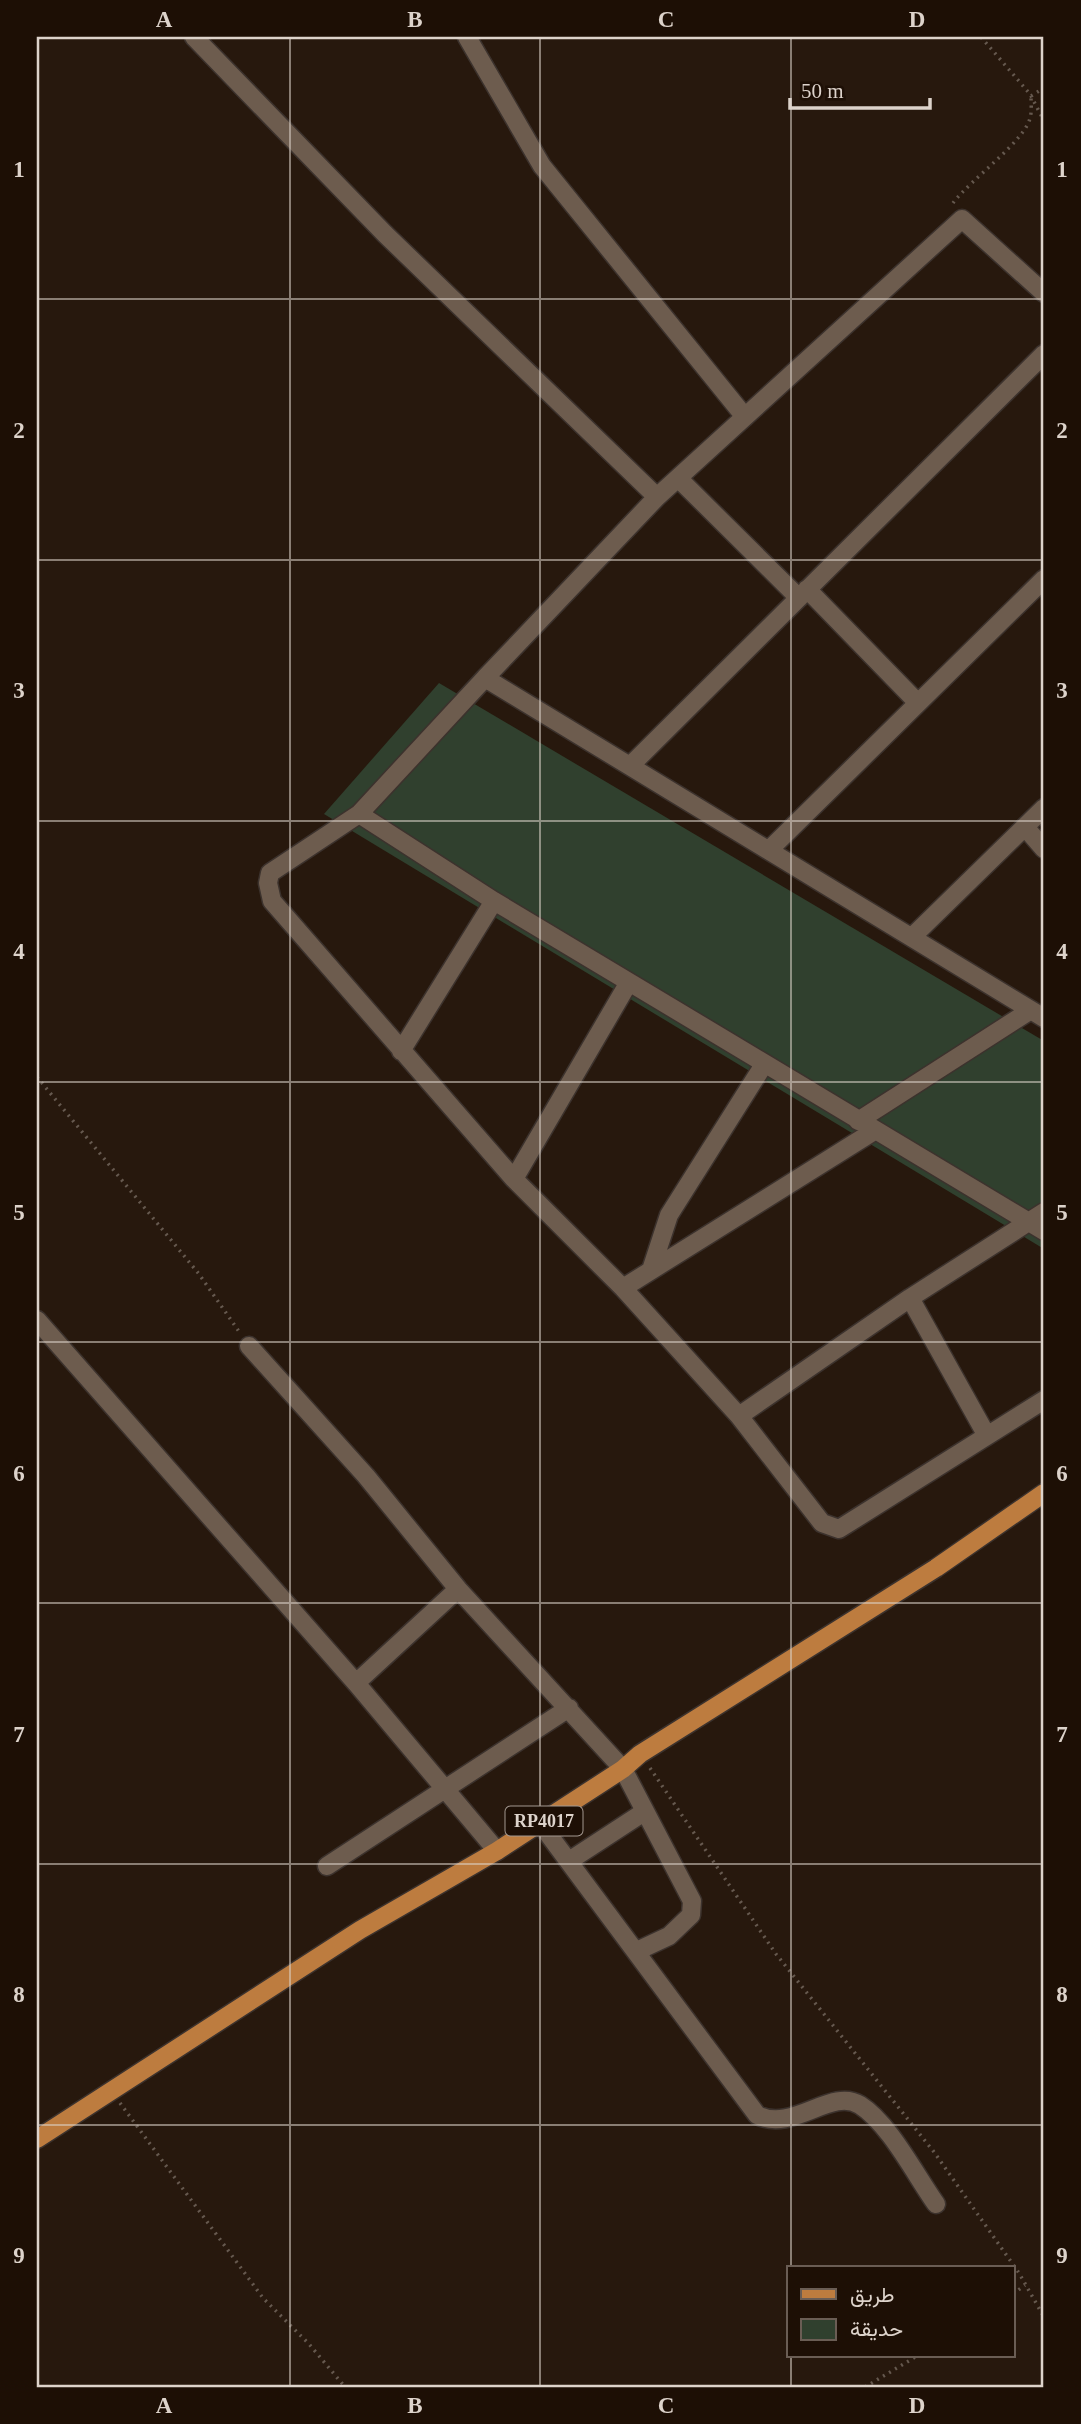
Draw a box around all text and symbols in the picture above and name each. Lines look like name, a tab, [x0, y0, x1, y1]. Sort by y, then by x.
text: A	[156, 7, 173, 32]
text: B	[407, 7, 423, 32]
text: C	[658, 7, 674, 32]
text: D	[909, 7, 925, 32]
scale bar	[790, 66, 930, 110]
text: 50 m	[801, 79, 844, 103]
text: 1	[13, 157, 25, 182]
text: 1	[1056, 157, 1068, 182]
text: 2	[13, 418, 25, 443]
text: 2	[1056, 418, 1068, 443]
text: 3	[13, 678, 25, 703]
text: 3	[1056, 678, 1068, 703]
text: 4	[13, 939, 25, 964]
text: 4	[1056, 939, 1068, 964]
text: 5	[13, 1200, 25, 1225]
text: 5	[1056, 1200, 1068, 1225]
text: 6	[13, 1461, 25, 1486]
text: 6	[1056, 1461, 1068, 1486]
text: 7	[13, 1722, 25, 1747]
text: 7	[1056, 1722, 1068, 1747]
road number: RP4017	[505, 1807, 582, 1836]
text: 8	[13, 1982, 25, 2007]
text: 8	[1056, 1982, 1068, 2007]
text: 9	[13, 2243, 25, 2268]
text: 9	[1056, 2243, 1068, 2268]
legend	[787, 2266, 1014, 2358]
text: طريق	[850, 2283, 895, 2308]
text: حديقة	[850, 2317, 903, 2341]
text: A	[156, 2393, 173, 2418]
text: B	[407, 2393, 423, 2418]
text: C	[658, 2393, 674, 2418]
text: D	[909, 2393, 925, 2418]

